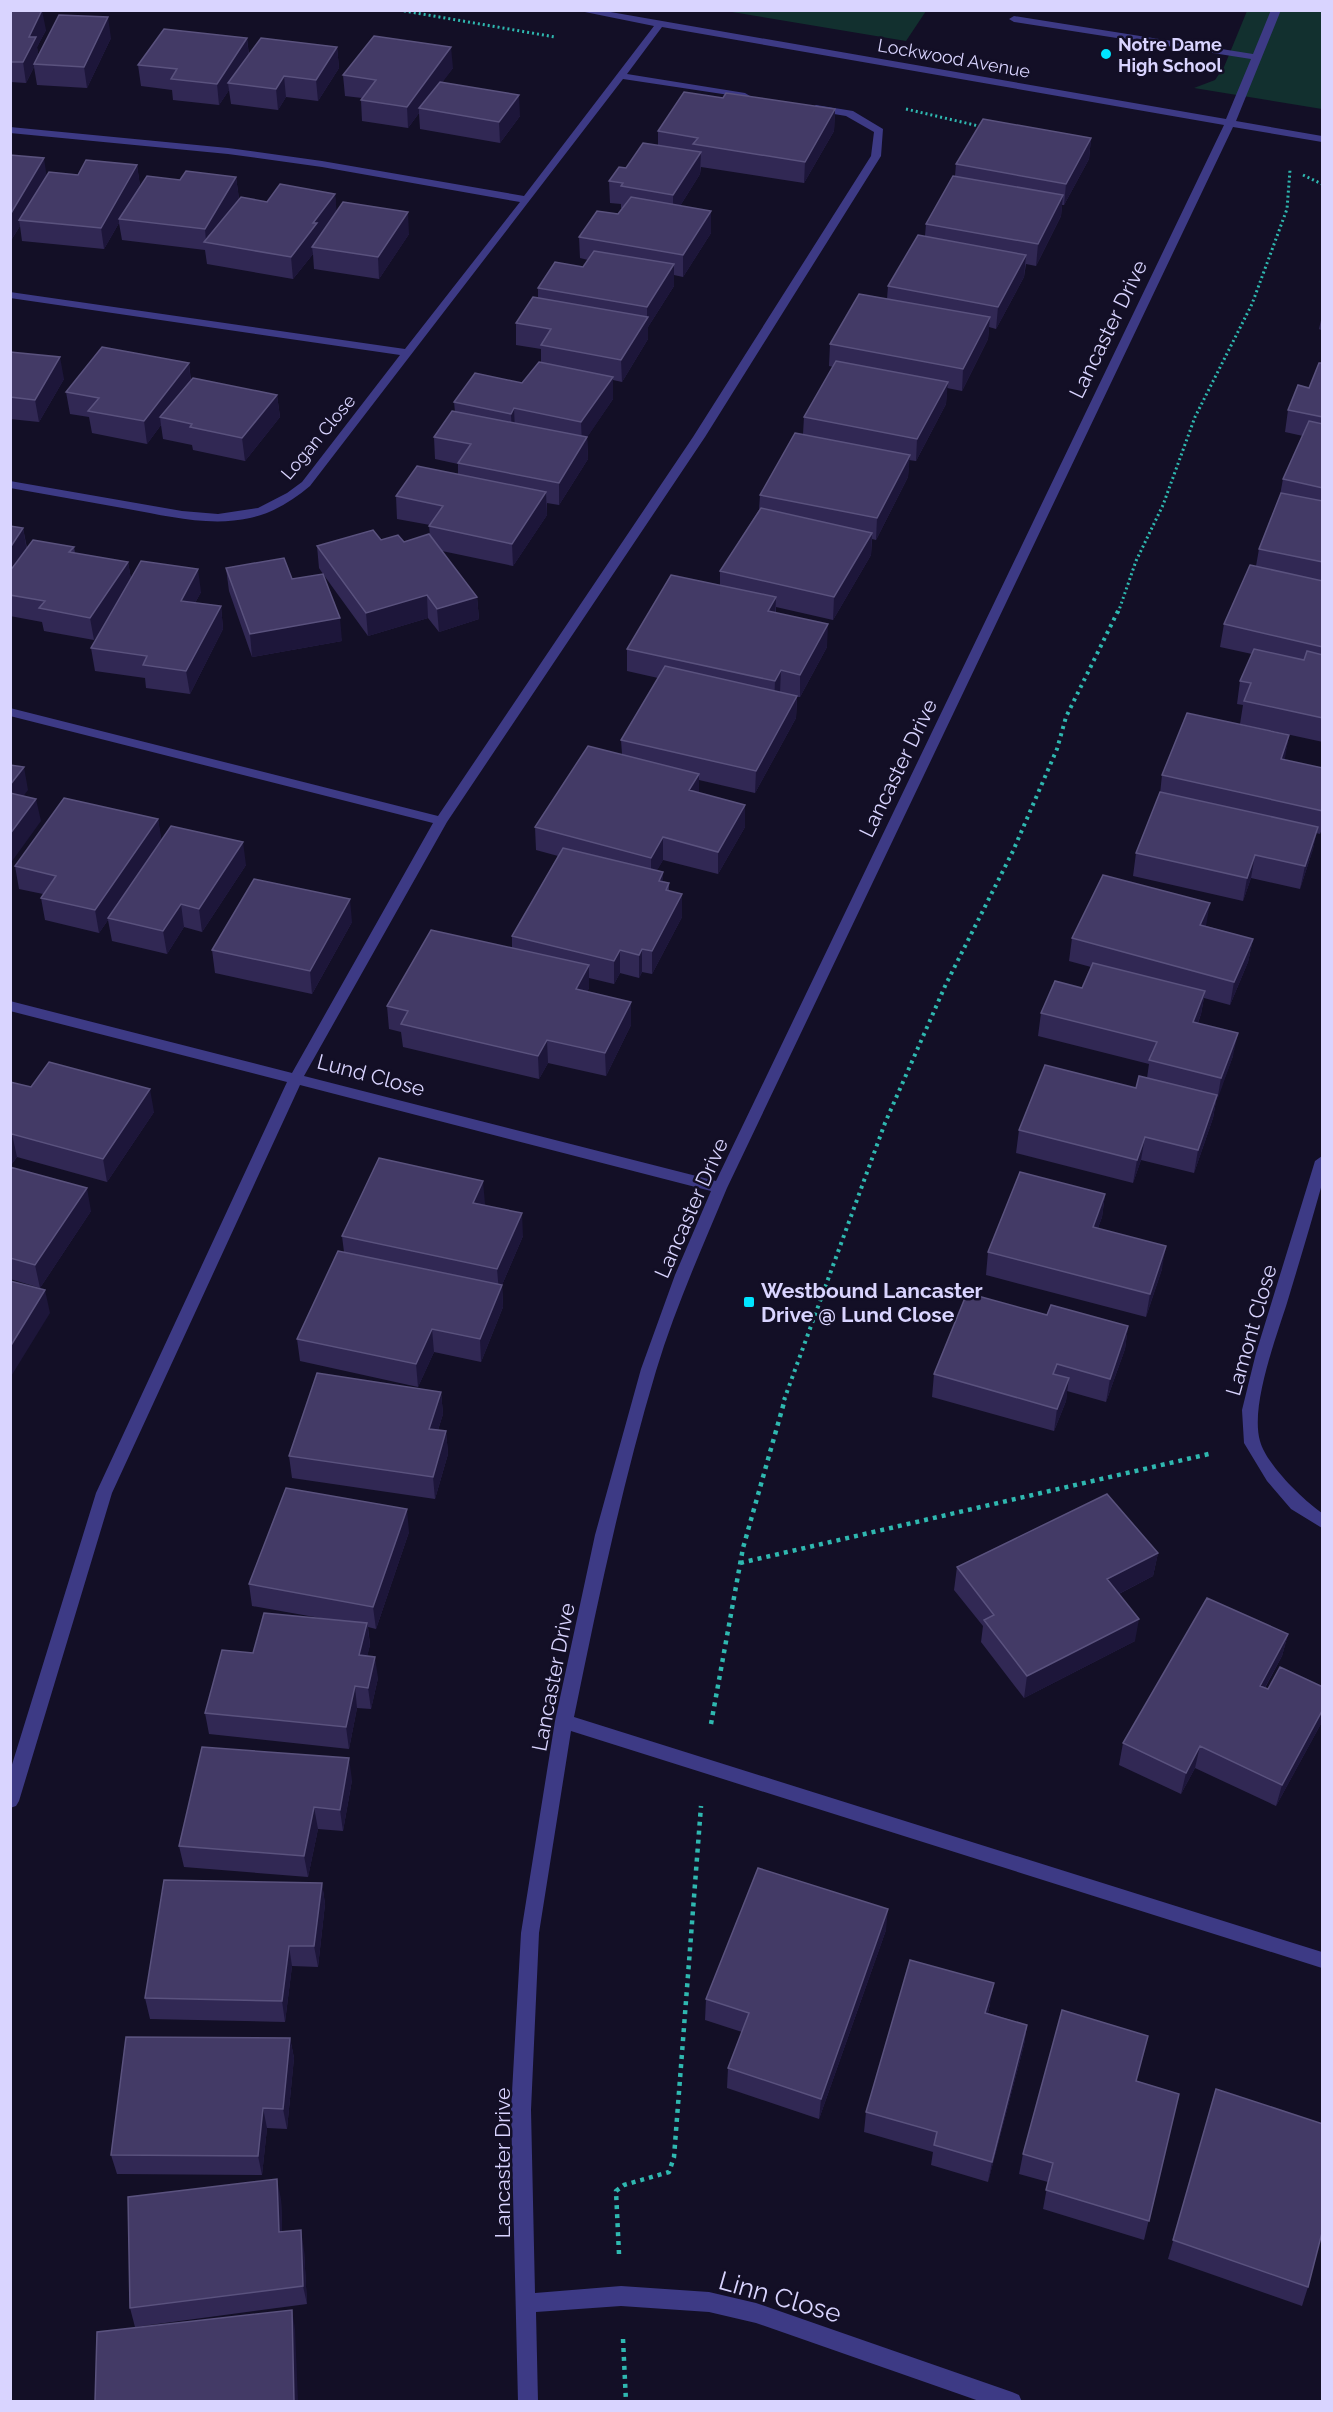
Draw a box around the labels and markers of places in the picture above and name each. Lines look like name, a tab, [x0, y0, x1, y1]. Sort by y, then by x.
place label: Notre Dame High School	[1118, 34, 1222, 76]
marker: Notre Dame High School	[1099, 47, 1113, 61]
place label: Westbound Lancaster Drive @ Lund Close	[761, 1278, 983, 1327]
marker: Westbound Lancaster Drive @ Lund Close	[742, 1295, 756, 1309]

